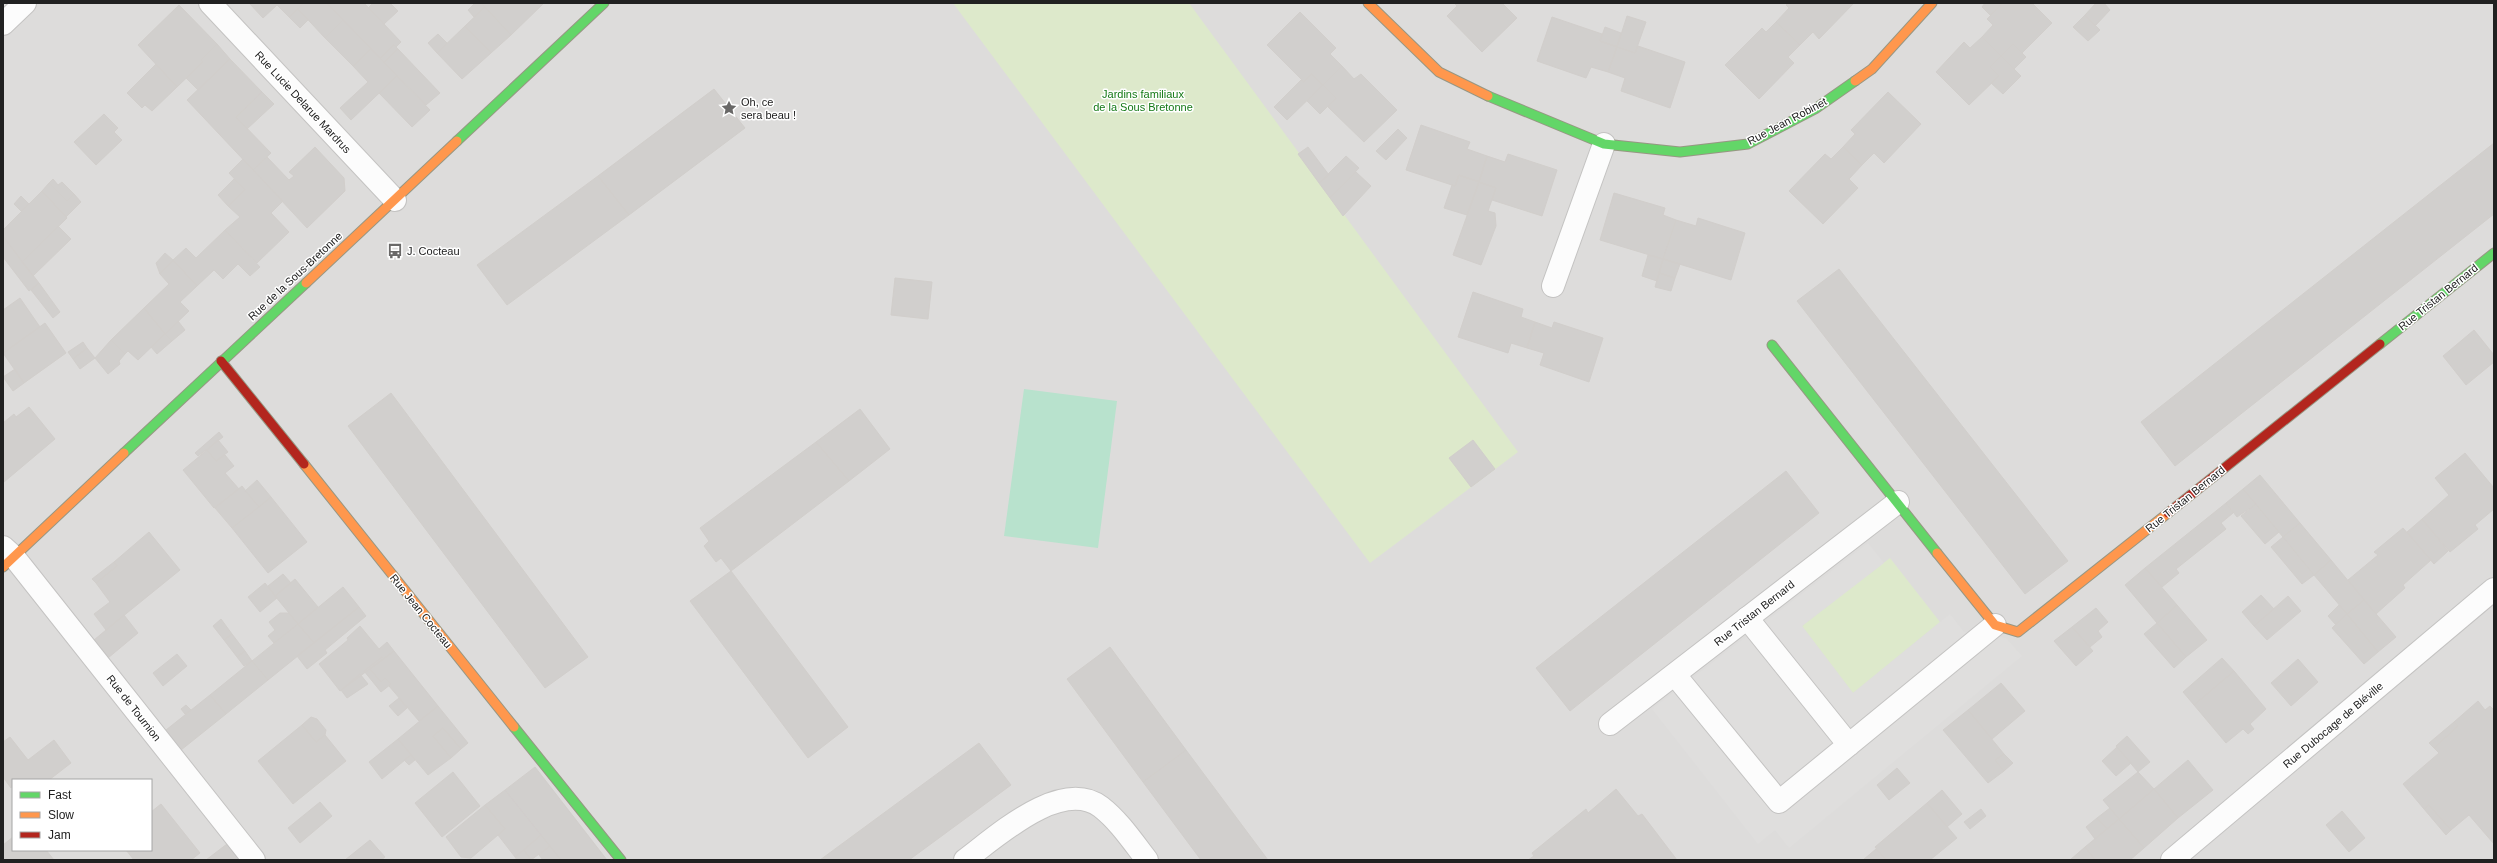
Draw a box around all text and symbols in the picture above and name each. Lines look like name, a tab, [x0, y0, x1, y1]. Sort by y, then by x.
street label: Rue Lucie Delarue Mardrus	[253, 49, 354, 156]
park label: Jardins familiaux de la Sous Bretonne	[1093, 88, 1193, 113]
street label: Rue Jean Robinet	[1745, 95, 1829, 147]
place label: Oh, ce sera beau !	[741, 96, 796, 121]
place icon: Oh, ce sera beau !	[720, 99, 738, 117]
street label: Rue de la Sous-Bretonne	[246, 229, 344, 323]
bus stop icon: J. Cocteau	[386, 242, 404, 260]
place label: J. Cocteau	[407, 245, 460, 257]
street label: Rue Tristan Bernard	[2396, 261, 2480, 333]
street label: Rue Tristan Bernard	[2143, 463, 2227, 535]
street label: Rue Jean Cocteau	[388, 572, 454, 650]
street label: Rue Tristan Bernard	[1712, 578, 1796, 648]
street label: Rue de Tournion	[104, 673, 164, 743]
street label: Rue Dubocage de Bléville	[2281, 680, 2385, 770]
legend	[12, 779, 152, 851]
text: Fast	[48, 788, 72, 802]
text: Slow	[48, 808, 74, 822]
text: Jam	[48, 828, 71, 842]

